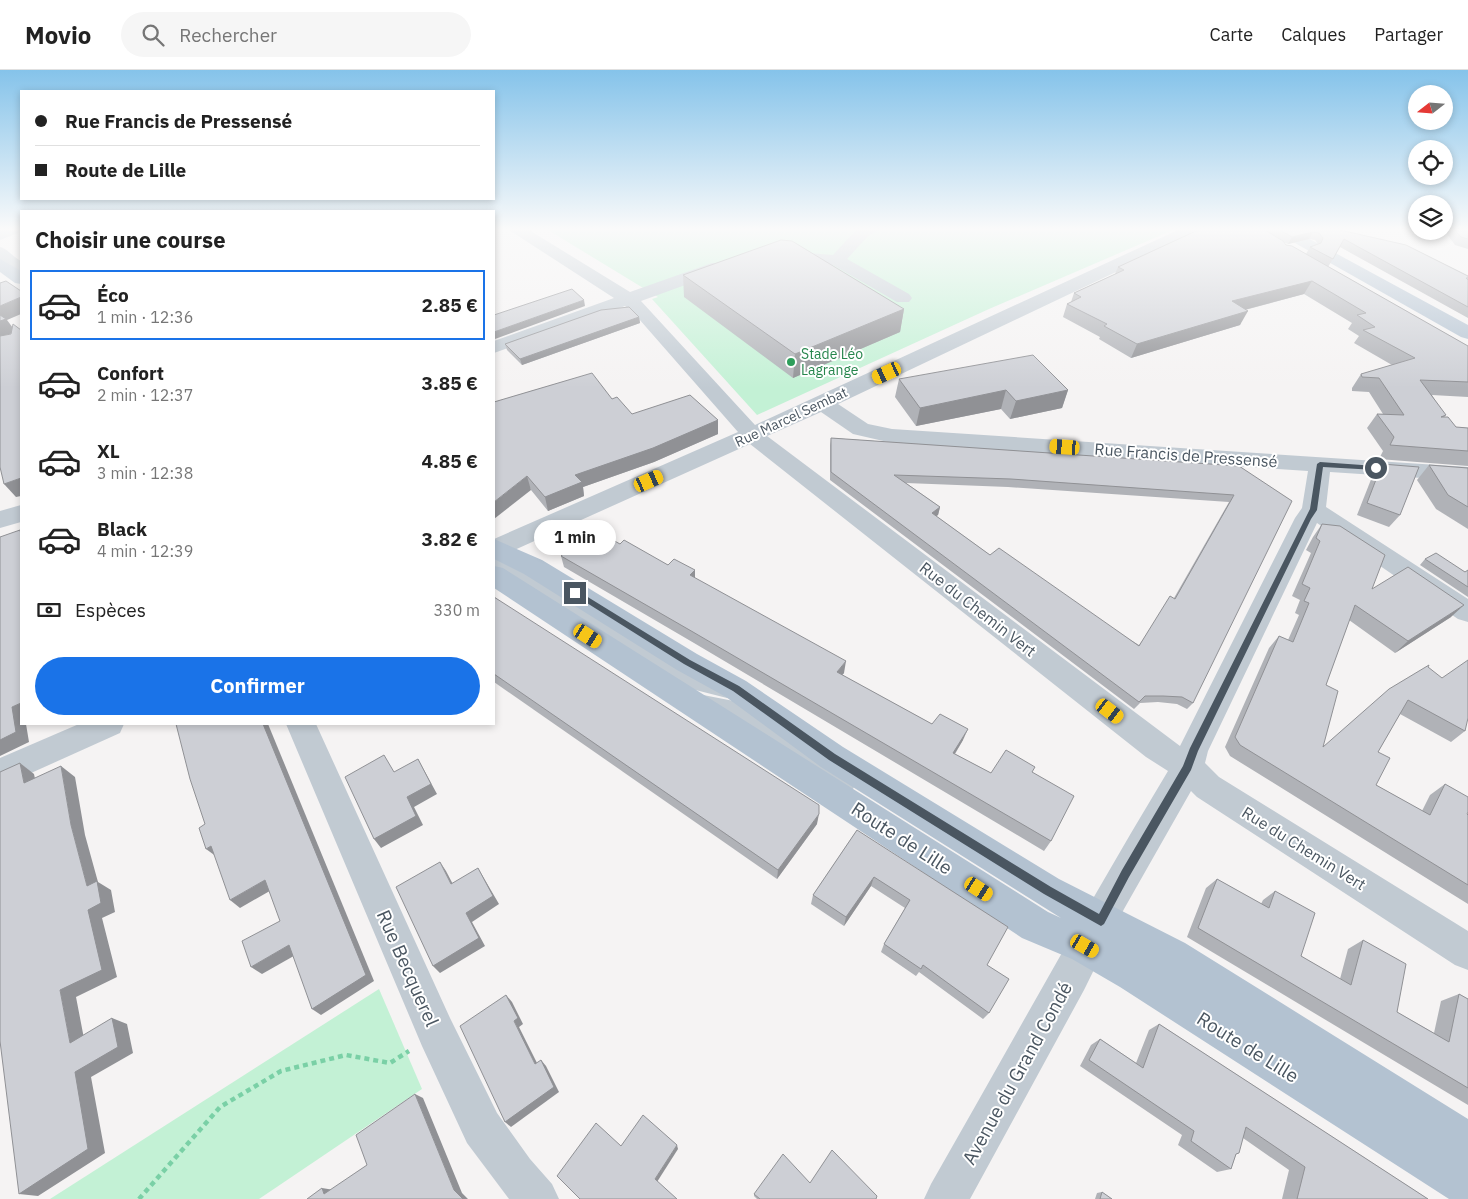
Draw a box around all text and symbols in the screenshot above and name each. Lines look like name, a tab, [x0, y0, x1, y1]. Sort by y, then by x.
search box	[121, 12, 471, 57]
text: Movio	[25, 19, 91, 51]
icon: search	[139, 21, 167, 49]
text: Rechercher	[179, 23, 277, 47]
text: Carte	[1210, 23, 1253, 46]
text: Calques	[1281, 23, 1346, 46]
text: Partager	[1374, 23, 1443, 46]
north arrow	[1408, 85, 1452, 130]
map controls	[1408, 85, 1453, 240]
text: Rue Francis de Pressensé	[65, 109, 292, 133]
button: locate	[1408, 140, 1453, 185]
text: Route de Lille	[65, 158, 186, 182]
button: layers	[1408, 195, 1453, 240]
text: Choisir une course	[35, 225, 226, 254]
icon: car	[37, 283, 82, 328]
text: Éco	[97, 283, 129, 307]
text: 2.85 €	[422, 293, 478, 317]
text: 1 min · 12:36	[97, 307, 193, 327]
place label: Stade Léo Lagrange	[801, 345, 863, 379]
marker: Stade Léo Lagrange	[785, 356, 797, 368]
car	[870, 360, 903, 386]
icon: car	[37, 361, 82, 406]
text: Confort	[97, 361, 164, 385]
text: 3.85 €	[422, 371, 478, 395]
street label: Rue Marcel Sembat	[732, 383, 850, 451]
text: 2 min · 12:37	[97, 385, 193, 405]
car	[1049, 438, 1080, 456]
icon: car	[37, 439, 82, 484]
text: XL	[97, 439, 120, 463]
street label: Rue Francis de Pressensé	[1094, 439, 1278, 471]
text: 4.85 €	[422, 449, 478, 473]
route start	[1365, 457, 1387, 479]
text: 3 min · 12:38	[97, 463, 193, 483]
car	[632, 468, 665, 494]
icon: car	[37, 517, 82, 562]
text: Black	[97, 517, 147, 541]
callout: 1 min	[534, 520, 616, 556]
text: 3.82 €	[422, 527, 478, 551]
text: 1 min	[554, 527, 596, 547]
text: 4 min · 12:39	[97, 541, 193, 561]
street label: Rue du Chemin Vert	[916, 557, 1040, 661]
route end	[564, 582, 586, 604]
icon: cash	[35, 596, 63, 624]
text: Espèces	[75, 598, 146, 622]
text: 330 m	[433, 600, 480, 620]
car	[571, 622, 604, 650]
button: Confirmer	[35, 657, 480, 715]
car	[1093, 696, 1126, 726]
street label: Route de Lille	[847, 796, 957, 880]
street label: Rue du Chemin Vert	[1238, 802, 1370, 894]
car	[962, 875, 995, 903]
street label: Rue Becquerel	[372, 906, 444, 1030]
car	[1068, 932, 1101, 960]
street label: Avenue du Grand Condé	[957, 977, 1077, 1169]
street label: Route de Lille	[1193, 1006, 1303, 1088]

